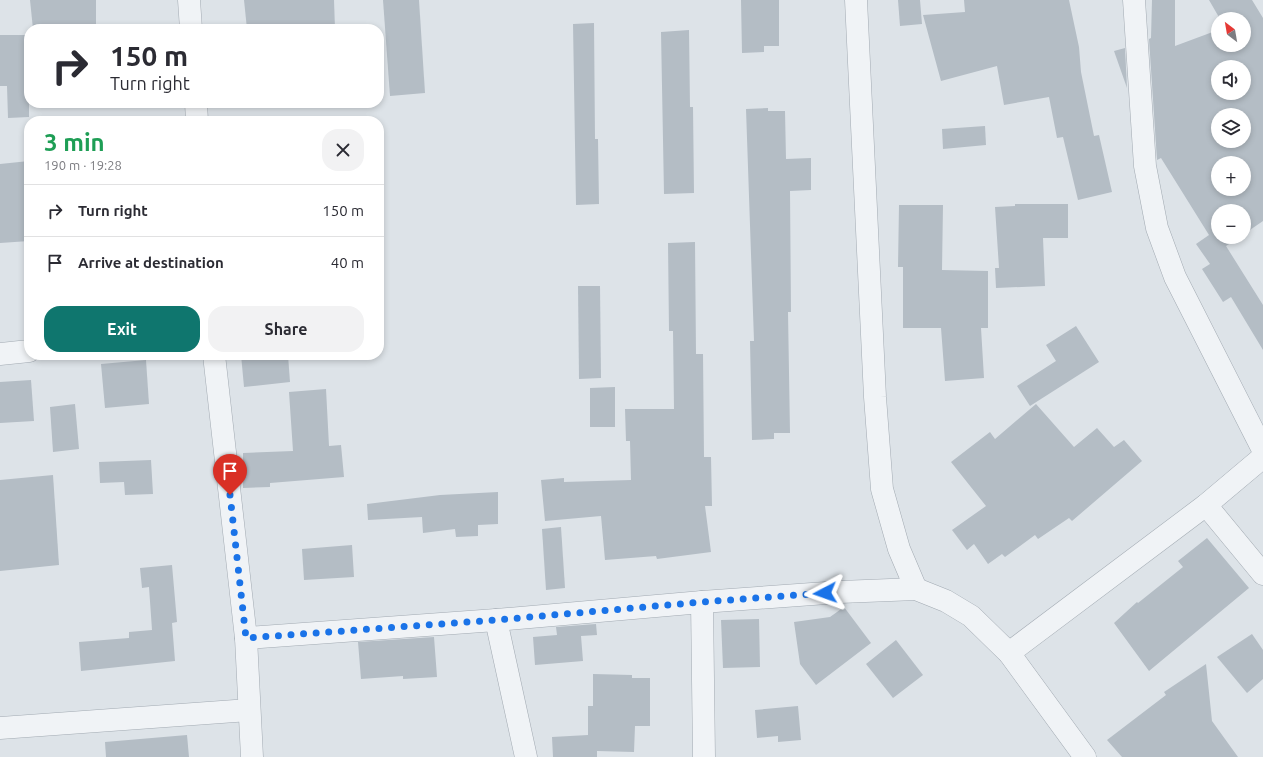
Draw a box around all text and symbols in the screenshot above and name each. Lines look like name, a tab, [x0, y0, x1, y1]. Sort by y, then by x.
north arrow	[1211, 12, 1251, 52]
map controls	[1211, 12, 1251, 244]
icon: right	[44, 40, 96, 92]
text: 150 m	[110, 40, 188, 71]
button: sound	[1211, 60, 1251, 100]
text: Turn right	[110, 73, 190, 93]
button: layers	[1211, 108, 1251, 148]
text: 3 min	[44, 129, 105, 156]
button: close	[322, 129, 364, 171]
button: +	[1211, 156, 1251, 196]
text: 190 m · 19:28	[44, 158, 122, 172]
icon: right	[44, 200, 66, 222]
text: Turn right	[78, 202, 148, 219]
text: 150 m	[322, 202, 364, 219]
button: −	[1211, 204, 1251, 244]
icon: arrive	[44, 252, 66, 274]
text: Arrive at destination	[78, 254, 224, 271]
text: 40 m	[331, 254, 364, 271]
button: Exit	[44, 306, 200, 352]
button: Share	[208, 306, 364, 352]
pin	[213, 454, 247, 495]
icon: arrive	[219, 460, 241, 482]
position arrow	[804, 572, 846, 614]

